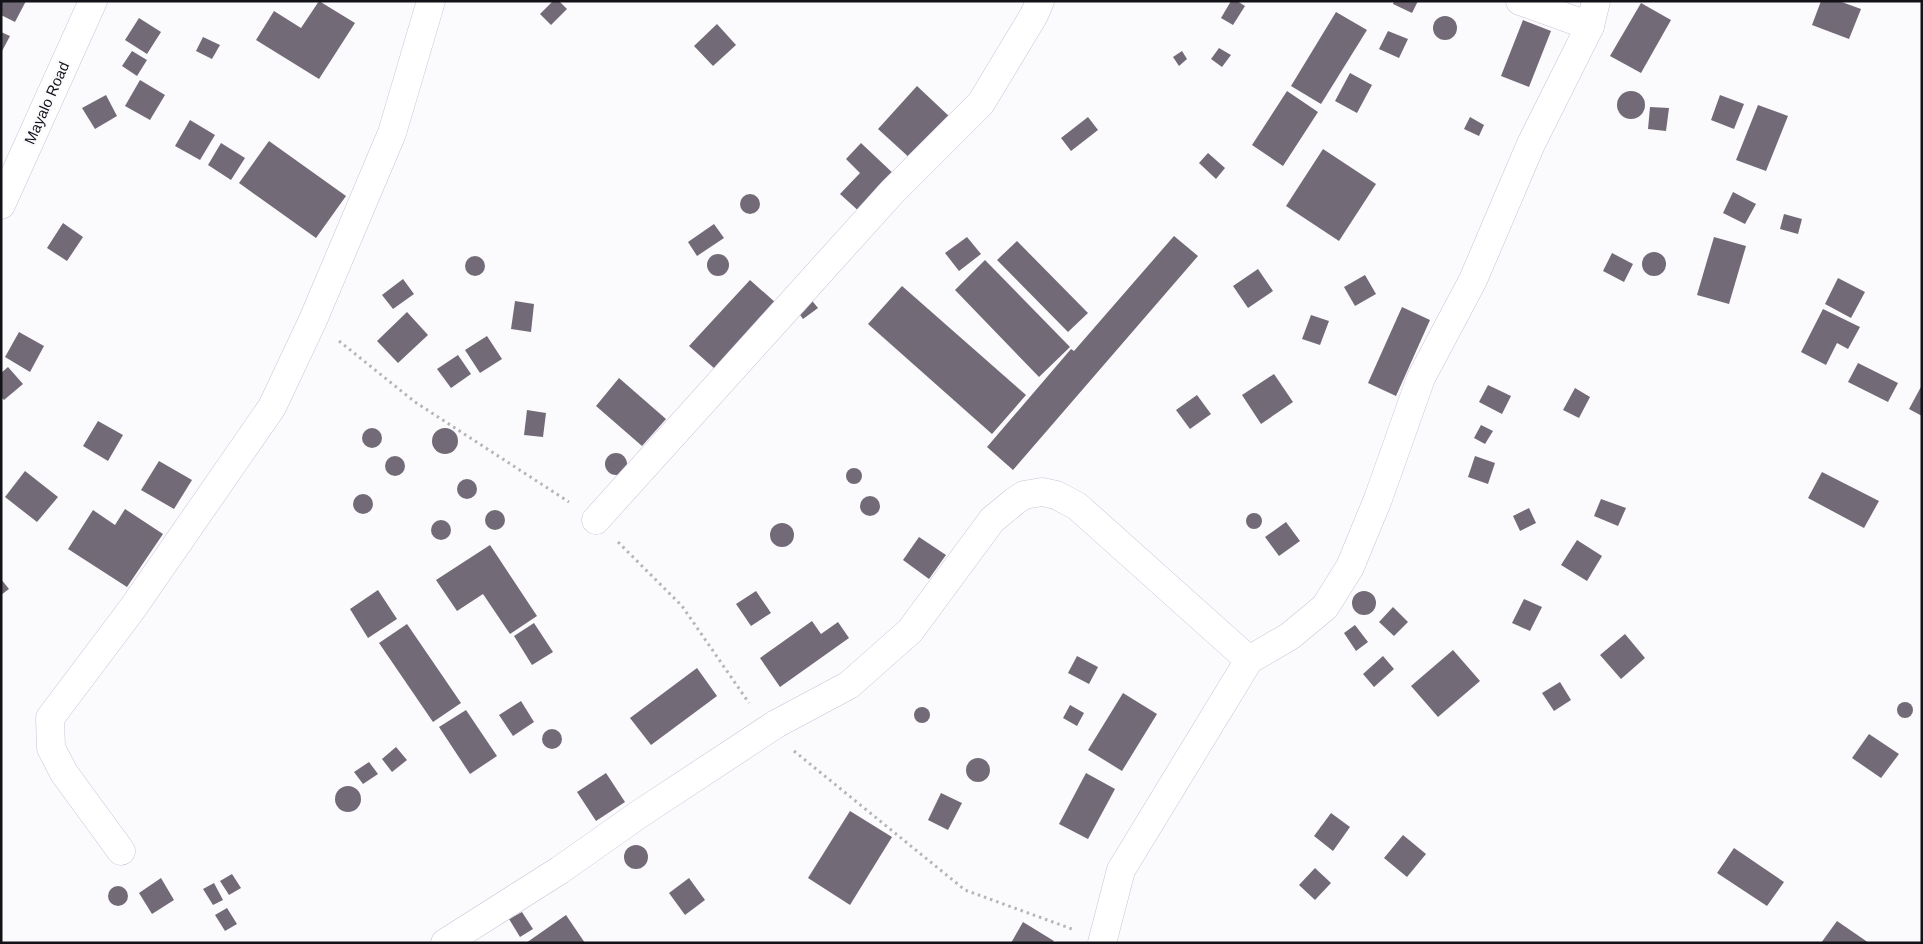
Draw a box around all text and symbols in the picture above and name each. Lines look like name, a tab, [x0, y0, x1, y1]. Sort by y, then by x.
street label: Mayalo Road	[21, 59, 72, 147]

